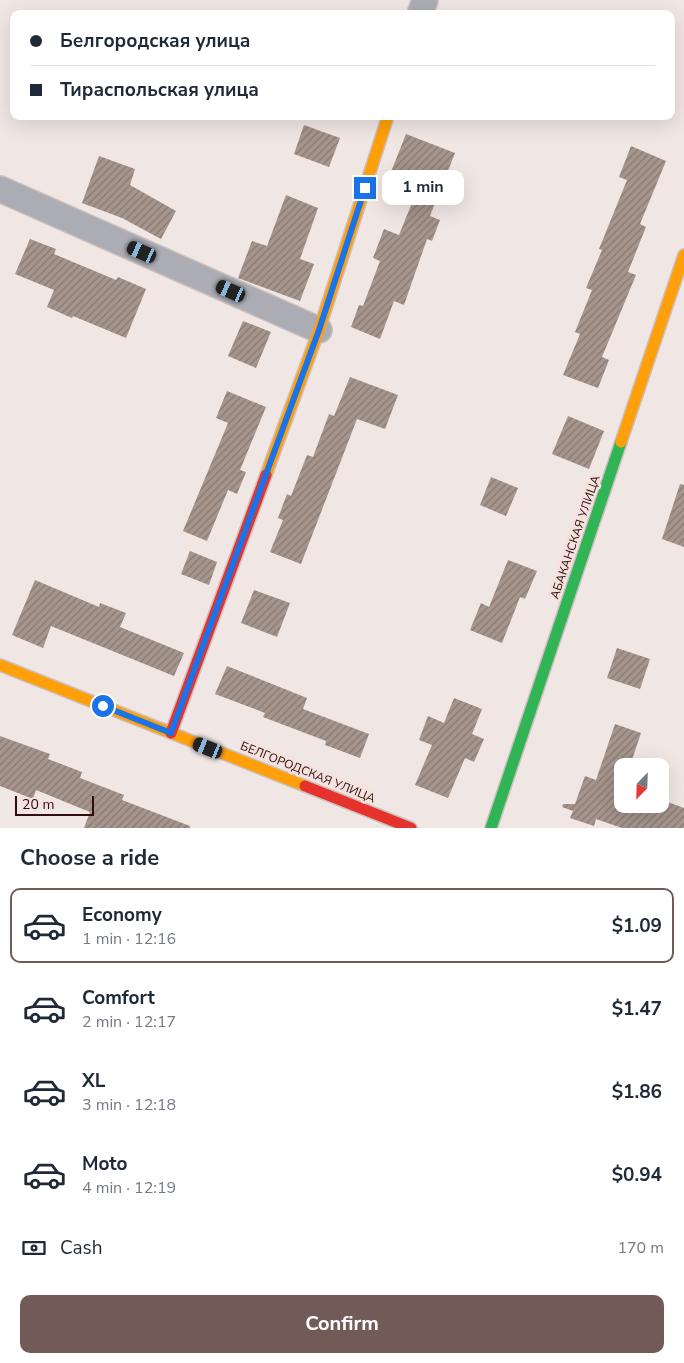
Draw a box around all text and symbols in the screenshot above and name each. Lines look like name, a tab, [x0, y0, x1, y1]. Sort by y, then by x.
text: Белгородская улица	[60, 28, 251, 54]
text: Тираспольская улица	[60, 77, 259, 103]
callout: 1 min	[382, 170, 465, 206]
text: 1 min	[402, 176, 444, 198]
route end	[354, 177, 376, 199]
car	[125, 239, 158, 265]
car	[214, 278, 247, 304]
street label: АБАКАНСКАЯ УЛИЦА	[546, 473, 604, 601]
route start	[92, 695, 114, 717]
car	[191, 735, 224, 761]
street label: БЕЛГОРОДСКАЯ УЛИЦА	[238, 738, 378, 807]
north arrow	[614, 758, 669, 812]
map controls	[614, 758, 669, 813]
scale bar	[15, 793, 94, 816]
text: 20 m	[22, 795, 54, 814]
text: Choose a ride	[20, 843, 159, 873]
text: Economy	[82, 902, 162, 928]
icon: car	[22, 903, 67, 948]
text: $1.09	[612, 913, 662, 939]
text: 1 min · 12:16	[82, 928, 176, 950]
text: Comfort	[82, 985, 155, 1011]
icon: car	[22, 986, 67, 1031]
text: $1.47	[612, 996, 662, 1022]
text: 2 min · 12:17	[82, 1011, 176, 1033]
text: XL	[82, 1068, 105, 1094]
icon: car	[22, 1069, 67, 1114]
text: $1.86	[612, 1079, 662, 1105]
text: 3 min · 12:18	[82, 1094, 176, 1116]
text: Moto	[82, 1151, 128, 1177]
icon: car	[22, 1152, 67, 1197]
text: $0.94	[612, 1162, 662, 1188]
text: 4 min · 12:19	[82, 1177, 176, 1199]
icon: cash	[20, 1234, 48, 1262]
text: Cash	[60, 1235, 102, 1261]
text: 170 m	[617, 1237, 664, 1259]
button: Confirm	[20, 1295, 664, 1353]

